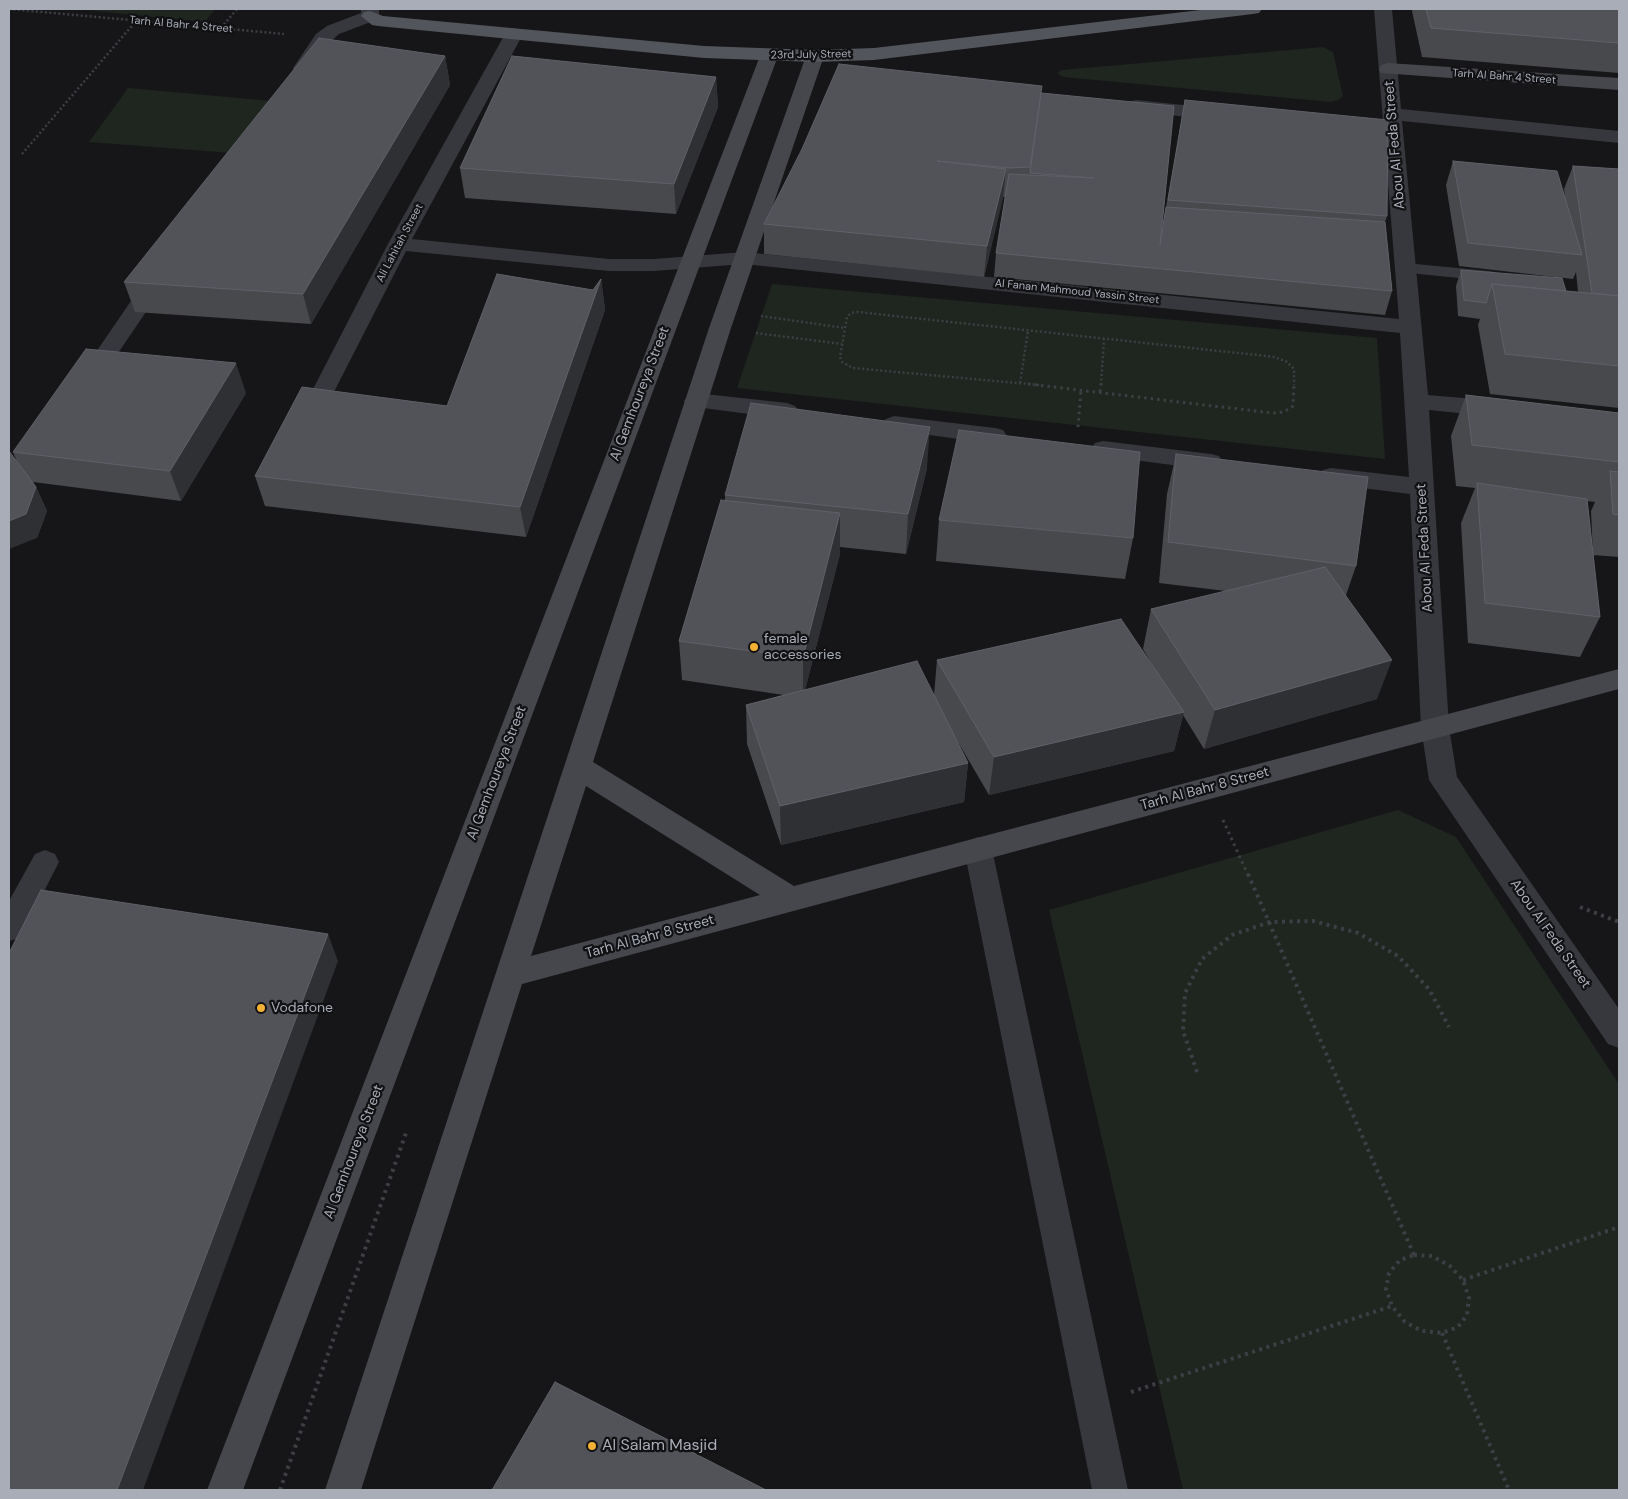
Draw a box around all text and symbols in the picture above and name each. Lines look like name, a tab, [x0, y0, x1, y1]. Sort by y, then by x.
street label: Tarh Al Bahr 4 Street	[129, 14, 233, 36]
street label: 23rd July Street	[770, 48, 852, 62]
street label: Tarh Al Bahr 4 Street	[1452, 67, 1556, 87]
street label: Abou Al Feda Street	[1381, 80, 1409, 210]
street label: Ali Lahitah Street	[374, 202, 426, 284]
street label: Al Fanan Mahmoud Yassin Street	[994, 277, 1160, 307]
street label: Al Gemhoureya Street	[607, 324, 673, 464]
street label: Abou Al Feda Street	[1413, 483, 1437, 613]
place label: female accessories	[764, 631, 841, 664]
marker: female accessories	[748, 641, 760, 653]
street label: Al Gemhoureya Street	[464, 703, 530, 843]
street label: Tarh Al Bahr 8 Street	[1139, 764, 1271, 814]
street label: Abou Al Feda Street	[1506, 876, 1594, 992]
street label: Tarh Al Bahr 8 Street	[584, 912, 716, 962]
place label: Vodafone	[271, 1000, 333, 1016]
marker: Vodafone	[255, 1002, 267, 1014]
street label: Al Gemhoureya Street	[321, 1082, 387, 1222]
place label: Al Salam Masjid	[602, 1436, 717, 1456]
marker: Al Salam Masjid	[586, 1440, 598, 1452]

